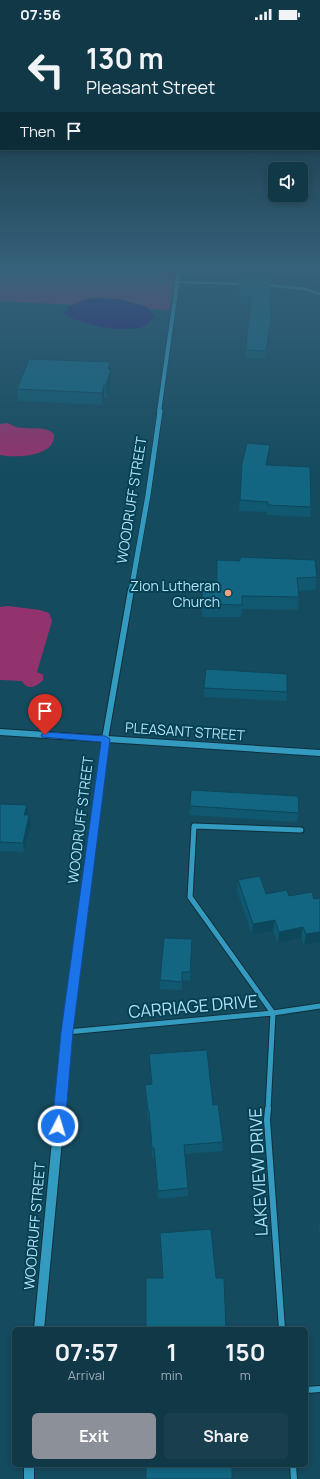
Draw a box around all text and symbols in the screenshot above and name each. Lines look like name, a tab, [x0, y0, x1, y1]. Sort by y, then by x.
text: 07:56	[20, 4, 61, 25]
text: 130 m	[86, 39, 164, 77]
icon: left	[20, 44, 72, 96]
text: Pleasant Street	[86, 75, 215, 99]
icon: arrive	[63, 120, 85, 142]
text: Then	[20, 121, 55, 142]
map controls	[268, 162, 308, 202]
button: sound	[268, 162, 308, 202]
street label: WOODRUFF STREET	[112, 435, 151, 565]
place label: Zion Lutheran Church	[130, 576, 220, 611]
marker: Zion Lutheran Church	[223, 588, 233, 598]
pin	[28, 694, 62, 735]
icon: arrive	[34, 700, 56, 722]
street label: PLEASANT STREET	[124, 717, 246, 745]
street label: WOODRUFF STREET	[63, 755, 97, 885]
street label: CARRIAGE DRIVE	[127, 989, 259, 1023]
position arrow	[37, 1105, 79, 1147]
street label: LAKEVIEW DRIVE	[243, 1107, 273, 1237]
street label: WOODRUFF STREET	[19, 1161, 49, 1291]
text: 07:57	[55, 1335, 118, 1368]
text: 1	[166, 1335, 177, 1368]
text: 150	[225, 1335, 265, 1368]
text: Arrival	[68, 1366, 105, 1384]
text: min	[161, 1366, 183, 1384]
text: m	[240, 1366, 251, 1384]
button: Exit	[32, 1413, 156, 1459]
button: Share	[164, 1413, 288, 1459]

